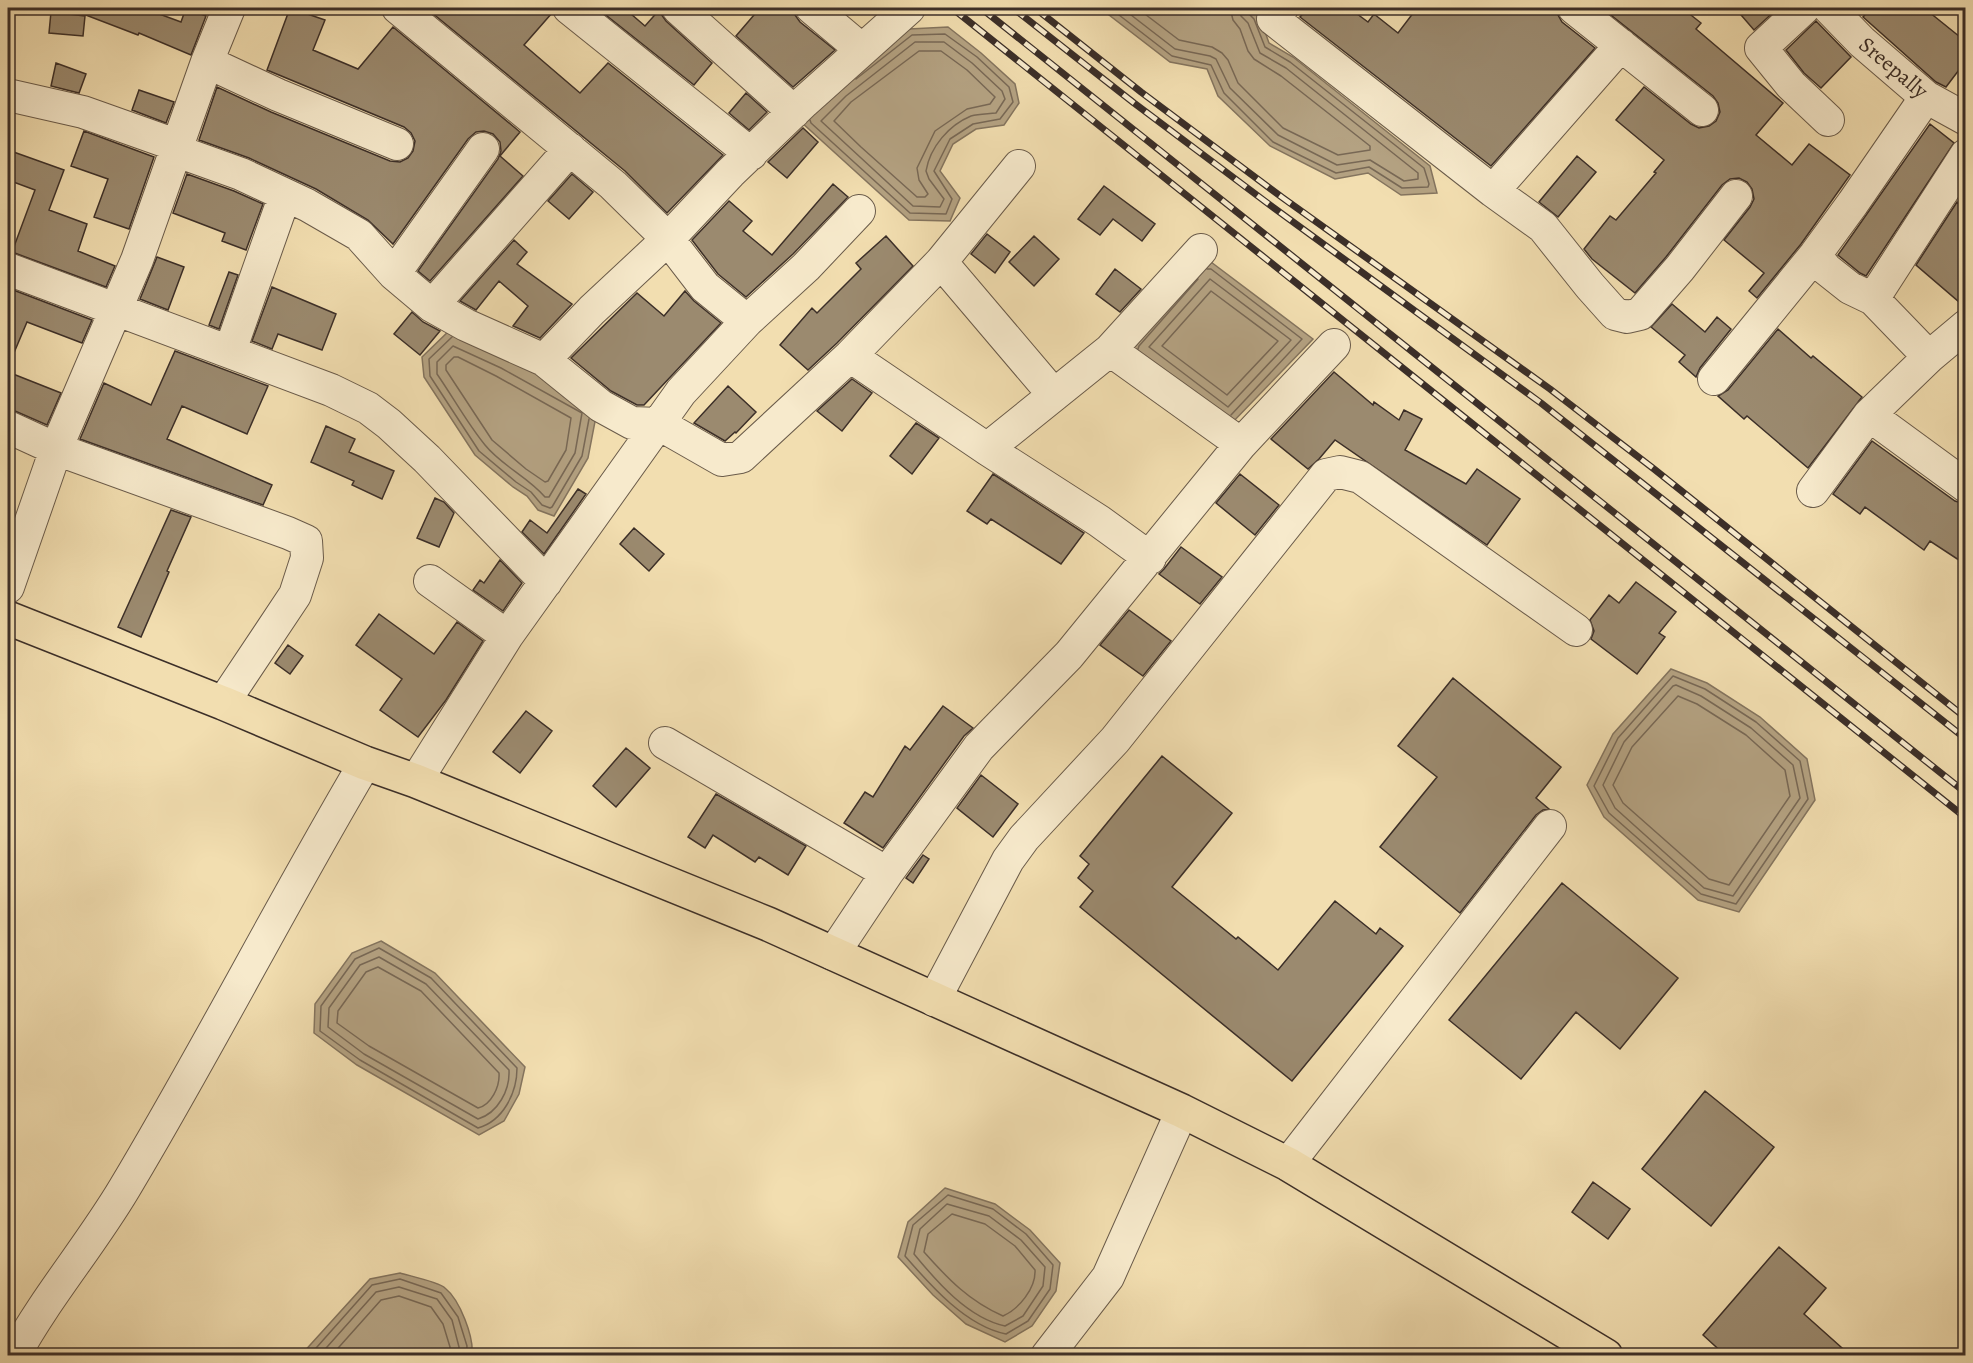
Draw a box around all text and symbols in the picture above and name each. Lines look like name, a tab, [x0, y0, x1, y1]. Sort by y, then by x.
street label: Sreepally	[1852, 30, 1934, 106]

